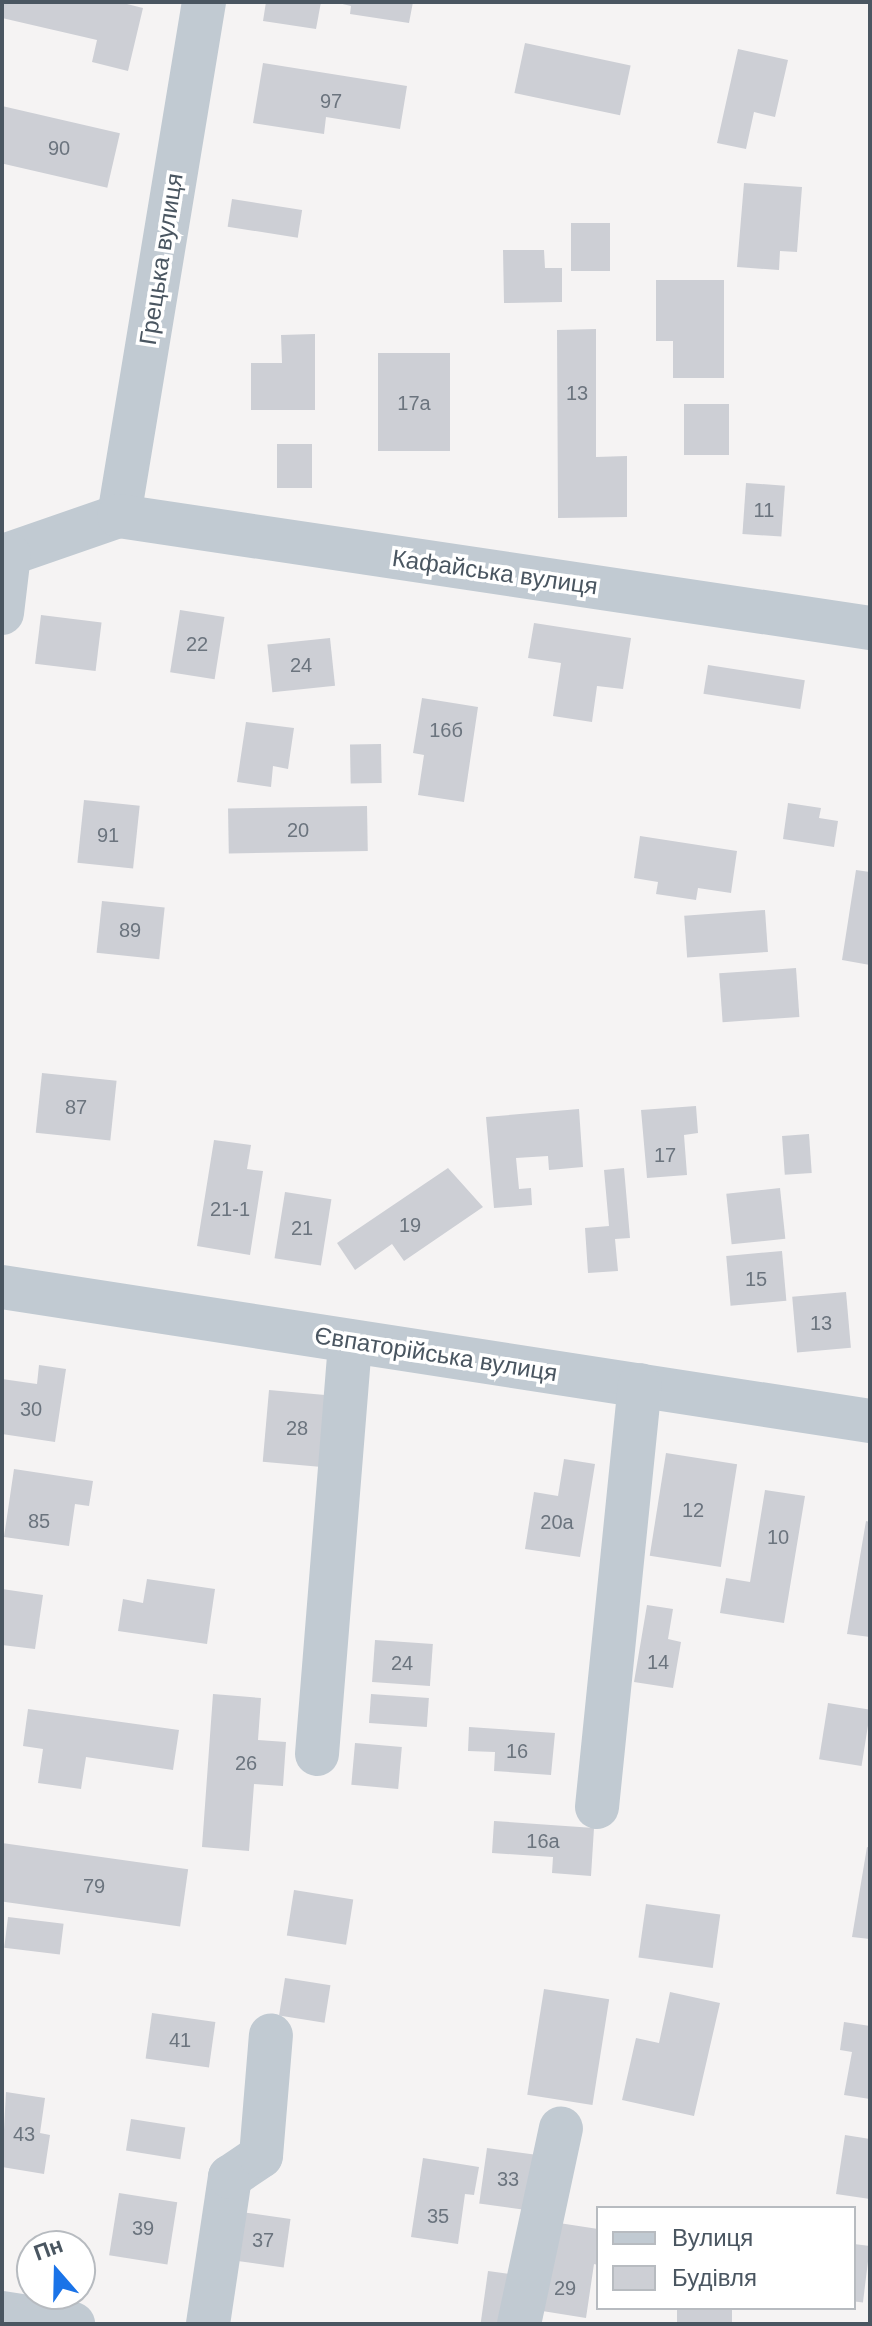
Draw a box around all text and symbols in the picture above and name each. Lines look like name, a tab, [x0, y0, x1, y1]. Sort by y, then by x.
house number: 97	[320, 89, 342, 113]
house number: 90	[48, 136, 70, 160]
street label: Грецька вулиця	[133, 171, 189, 347]
house number: 13	[566, 381, 588, 405]
house number: 17а	[397, 391, 431, 415]
house number: 11	[754, 498, 774, 522]
street label: Кафайська вулиця	[390, 543, 600, 601]
house number: 22	[186, 632, 208, 656]
house number: 24	[290, 653, 312, 677]
house number: 16б	[429, 718, 463, 742]
house number: 20	[287, 818, 309, 842]
house number: 91	[97, 823, 119, 847]
house number: 89	[119, 918, 141, 942]
house number: 87	[65, 1095, 87, 1119]
house number: 17	[654, 1143, 676, 1167]
house number: 21-1	[210, 1197, 250, 1221]
house number: 19	[399, 1213, 421, 1237]
house number: 21	[291, 1216, 313, 1240]
house number: 15	[745, 1267, 767, 1291]
house number: 13	[810, 1311, 832, 1335]
street label: Євпаторійська вулиця	[313, 1321, 559, 1387]
house number: 30	[20, 1397, 42, 1421]
house number: 28	[286, 1416, 308, 1440]
house number: 12	[682, 1498, 704, 1522]
house number: 85	[28, 1509, 50, 1533]
house number: 20а	[540, 1510, 574, 1534]
house number: 10	[767, 1525, 789, 1549]
house number: 14	[647, 1650, 669, 1674]
house number: 24	[391, 1651, 413, 1675]
house number: 16	[506, 1739, 528, 1763]
house number: 26	[235, 1751, 257, 1775]
house number: 16а	[526, 1829, 560, 1853]
house number: 79	[83, 1874, 105, 1898]
house number: 41	[169, 2028, 191, 2052]
house number: 43	[13, 2122, 35, 2146]
house number: 33	[497, 2167, 519, 2191]
house number: 35	[427, 2204, 449, 2228]
legend	[596, 2206, 856, 2310]
house number: 39	[132, 2216, 154, 2240]
text: Вулиця	[672, 2224, 753, 2251]
house number: 37	[252, 2228, 274, 2252]
north arrow	[16, 2230, 96, 2310]
text: Пн	[30, 2232, 66, 2266]
text: Будівля	[672, 2264, 757, 2291]
house number: 29	[554, 2276, 576, 2300]

